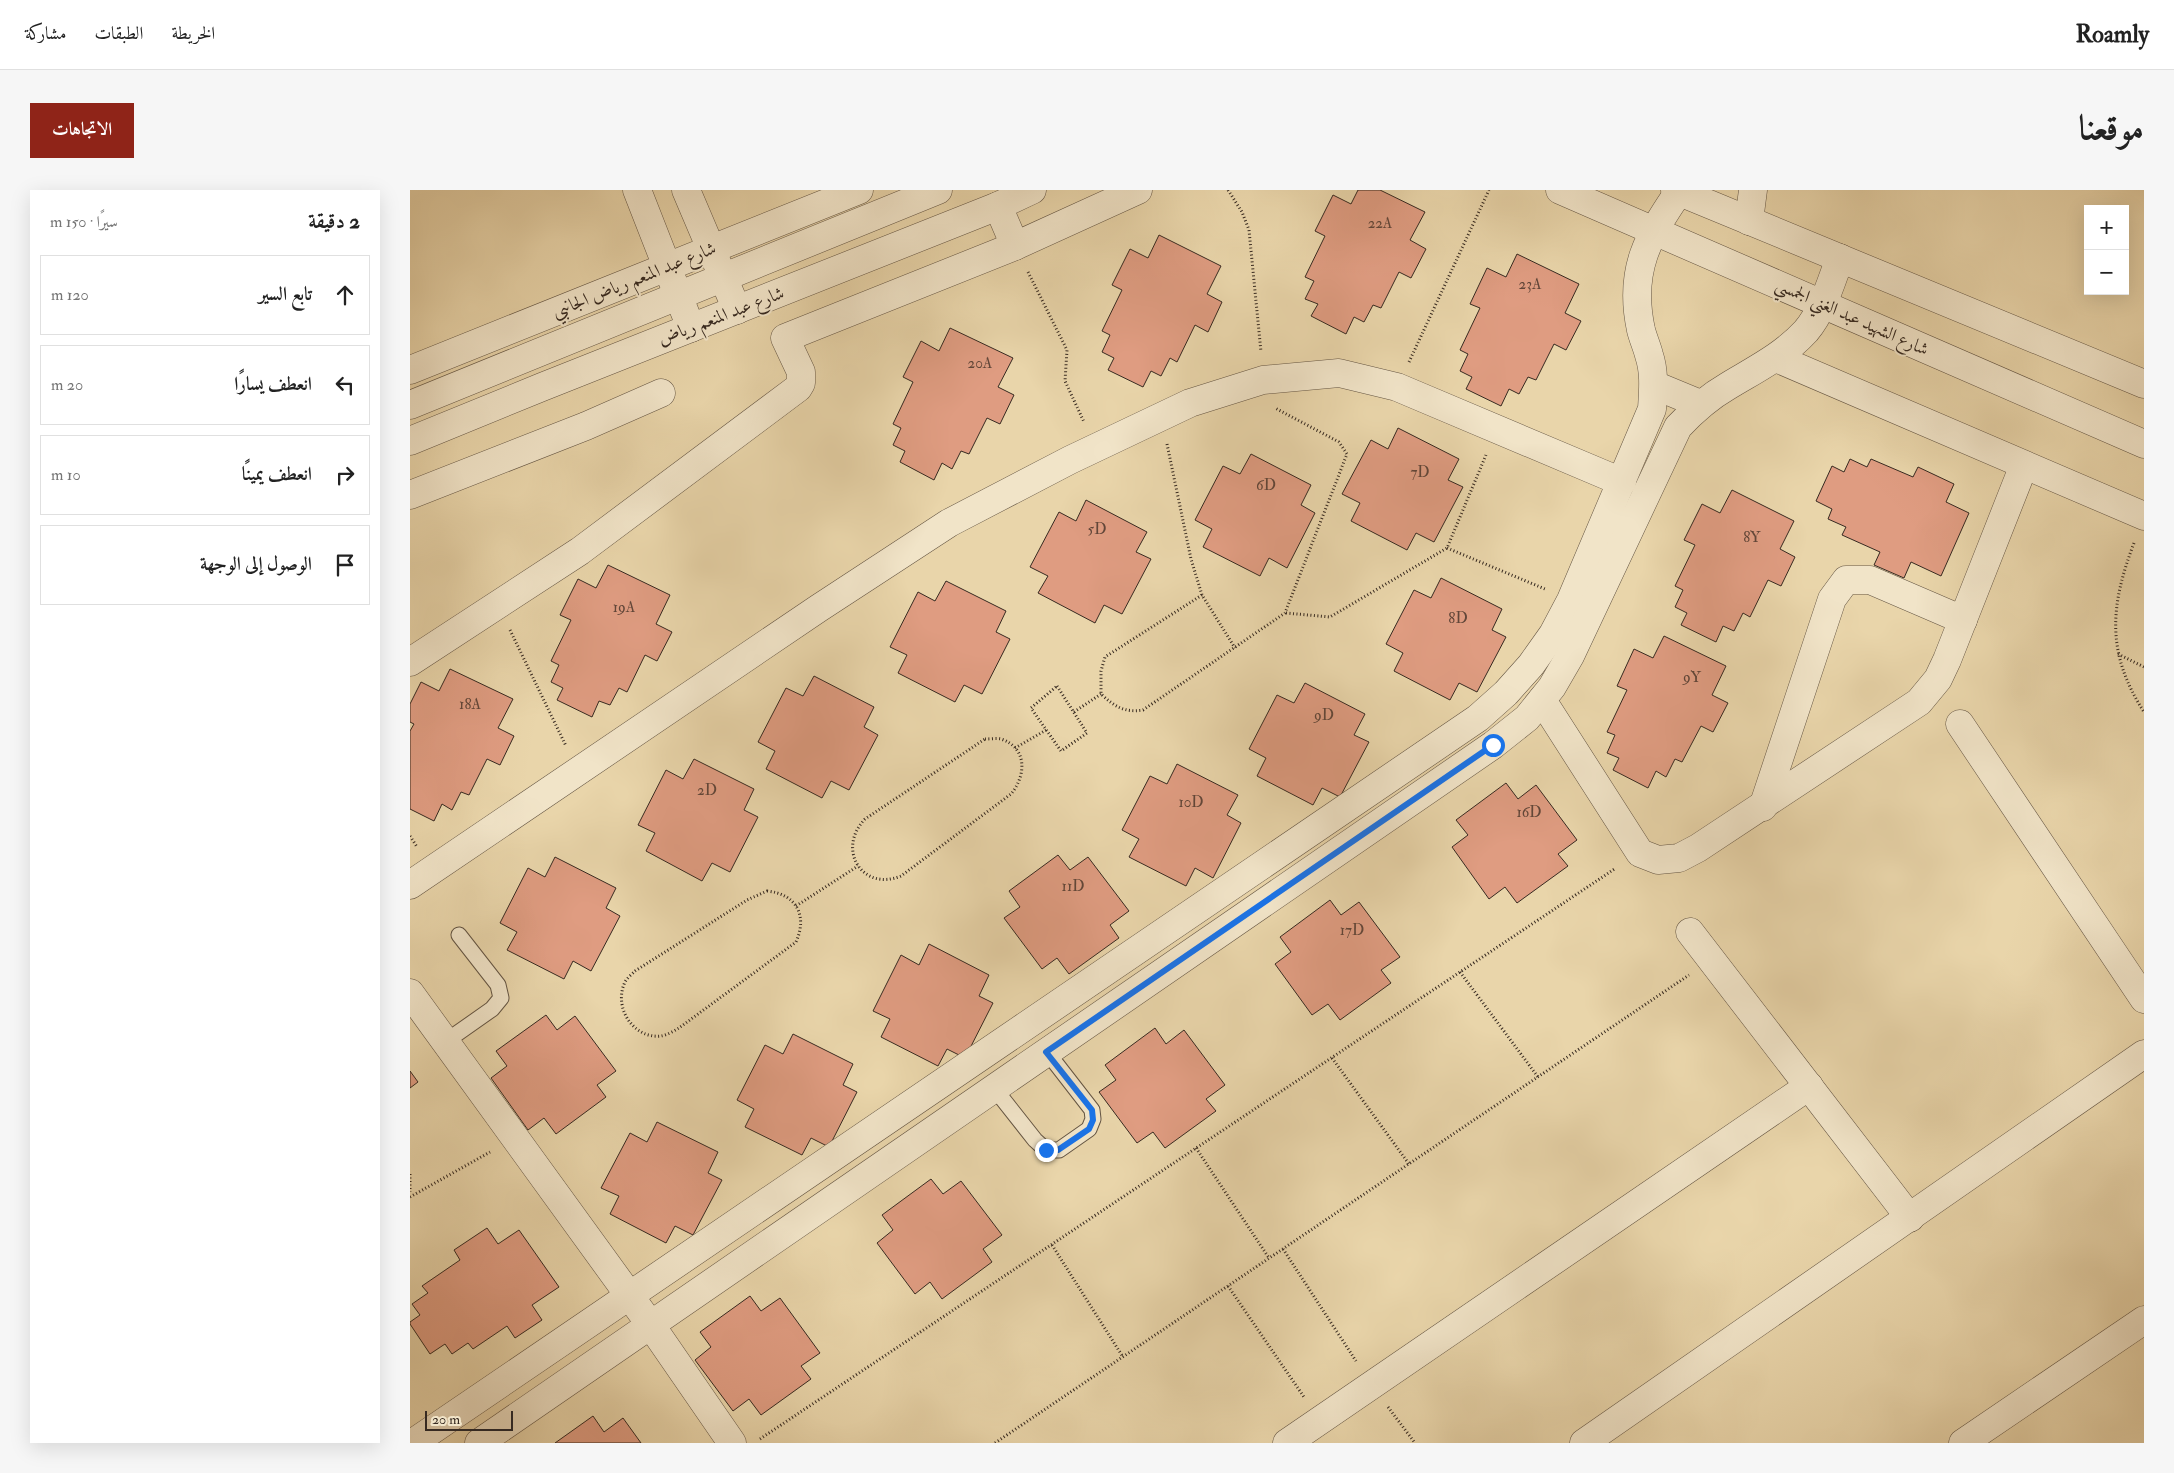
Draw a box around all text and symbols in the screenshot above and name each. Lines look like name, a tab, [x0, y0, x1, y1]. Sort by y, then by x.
text: Roamly	[2075, 19, 2149, 50]
text: مشاركة	[25, 22, 66, 45]
text: الطبقات	[94, 22, 143, 45]
text: الخريطة	[171, 22, 215, 45]
button: الاتجاهات	[30, 103, 134, 158]
text: موقعنا	[2079, 106, 2144, 150]
map controls	[2084, 205, 2129, 295]
button: +	[2084, 205, 2129, 250]
text: 2 دقيقة	[308, 208, 360, 235]
text: سيرًا · 150 m	[50, 212, 118, 232]
house number: 22A	[1368, 214, 1393, 233]
street label: شارع عبد المنعم رياض الجانبي	[549, 237, 721, 328]
button: −	[2084, 250, 2129, 295]
street label: شارع الشهيد عبد الغني الجمسي	[1770, 273, 1932, 366]
house number: 23A	[1519, 275, 1542, 294]
icon: ahead	[331, 281, 359, 309]
street label: شارع عبد المنعم رياض	[655, 281, 789, 355]
text: تابع السير	[258, 282, 312, 306]
text: 120 m	[51, 285, 89, 305]
house number: 20A	[968, 354, 993, 373]
icon: left	[331, 371, 359, 399]
text: انعطف يسارًا	[234, 372, 312, 396]
text: 20 m	[51, 375, 83, 395]
icon: right	[331, 461, 359, 489]
text: انعطف يمينًا	[242, 462, 312, 486]
house number: 7D	[1410, 463, 1430, 482]
text: 10 m	[51, 465, 81, 485]
house number: 6D	[1256, 476, 1276, 495]
house number: 5D	[1088, 520, 1106, 539]
house number: 8Y	[1743, 528, 1761, 547]
icon: arrive	[331, 551, 359, 579]
text: الوصول إلى الوجهة	[200, 552, 312, 576]
house number: 19A	[613, 598, 636, 617]
house number: 8D	[1448, 609, 1468, 628]
house number: 9Y	[1682, 668, 1702, 687]
house number: 18A	[459, 695, 481, 714]
house number: 9D	[1313, 706, 1334, 725]
route start	[1482, 734, 1505, 757]
house number: 2D	[697, 781, 717, 800]
house number: 10D	[1178, 793, 1204, 812]
house number: 16D	[1516, 803, 1542, 822]
house number: 11D	[1062, 877, 1084, 896]
house number: 17D	[1340, 921, 1364, 940]
route end	[1035, 1139, 1058, 1162]
scale bar	[425, 1408, 512, 1431]
text: 20 m	[432, 1411, 460, 1428]

